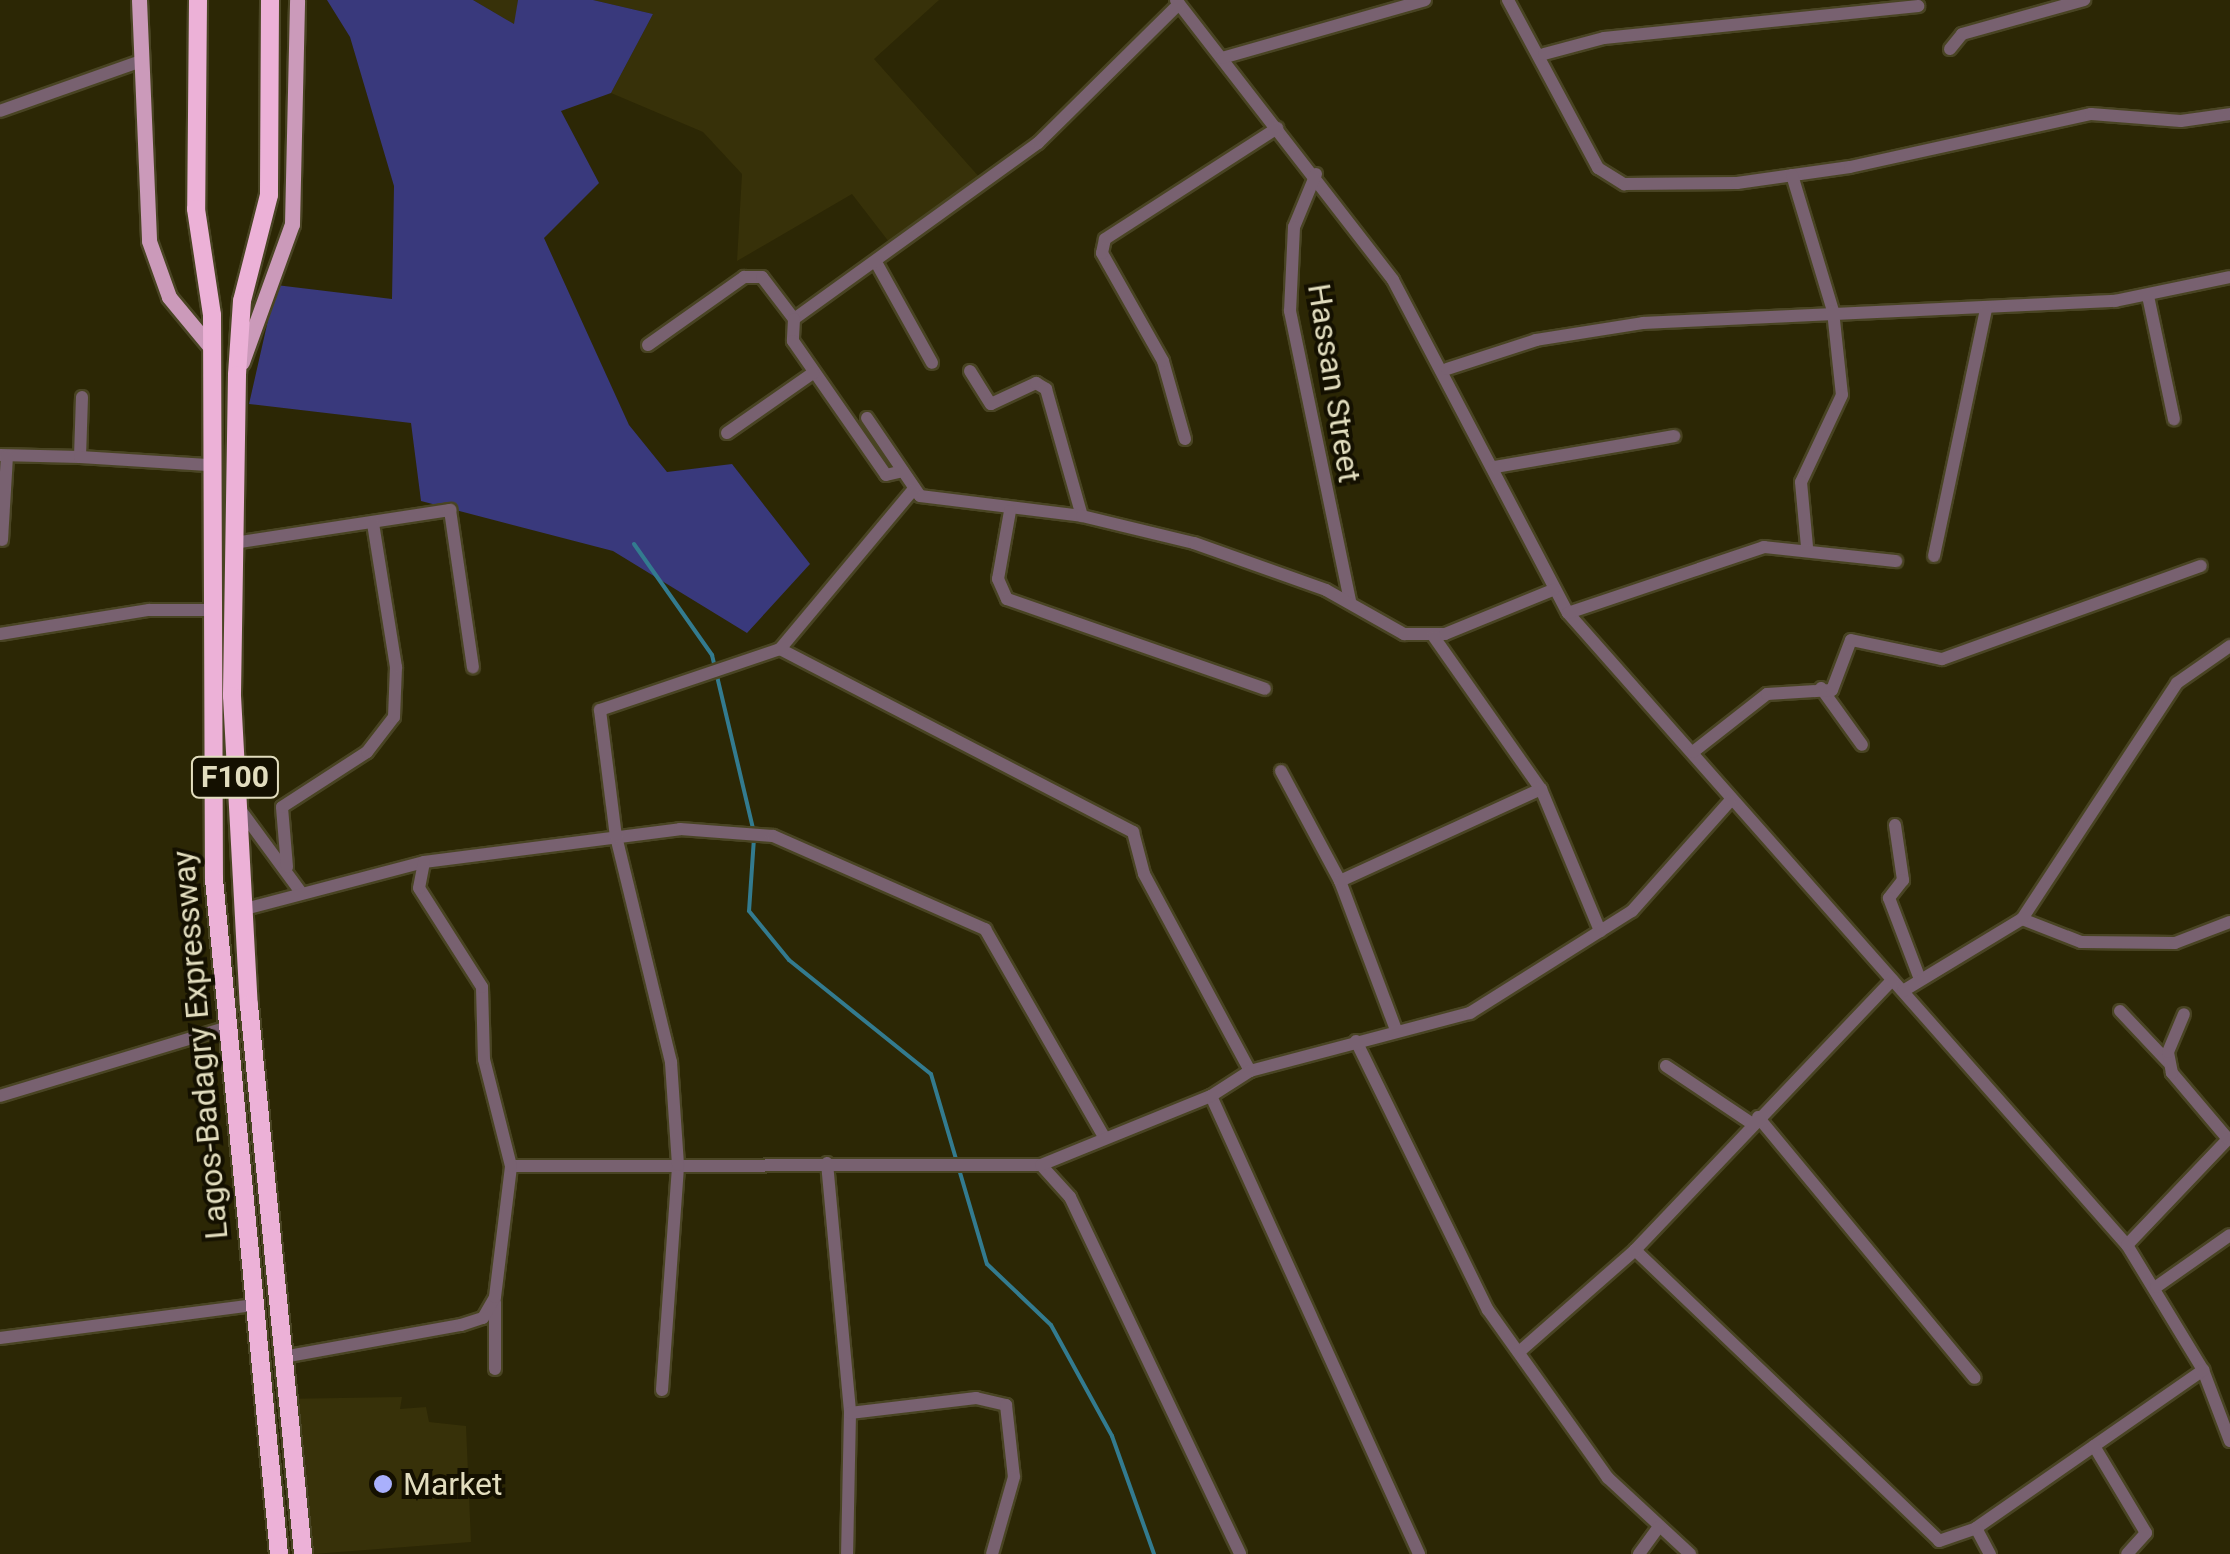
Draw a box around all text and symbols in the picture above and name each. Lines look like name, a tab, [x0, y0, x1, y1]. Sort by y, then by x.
street label: Hassan Street	[1299, 281, 1369, 485]
road number: F100	[190, 752, 280, 802]
street label: Lagos-Badagry Expressway	[164, 849, 236, 1241]
place label: Market	[403, 1465, 503, 1503]
marker: Market	[372, 1473, 394, 1495]

